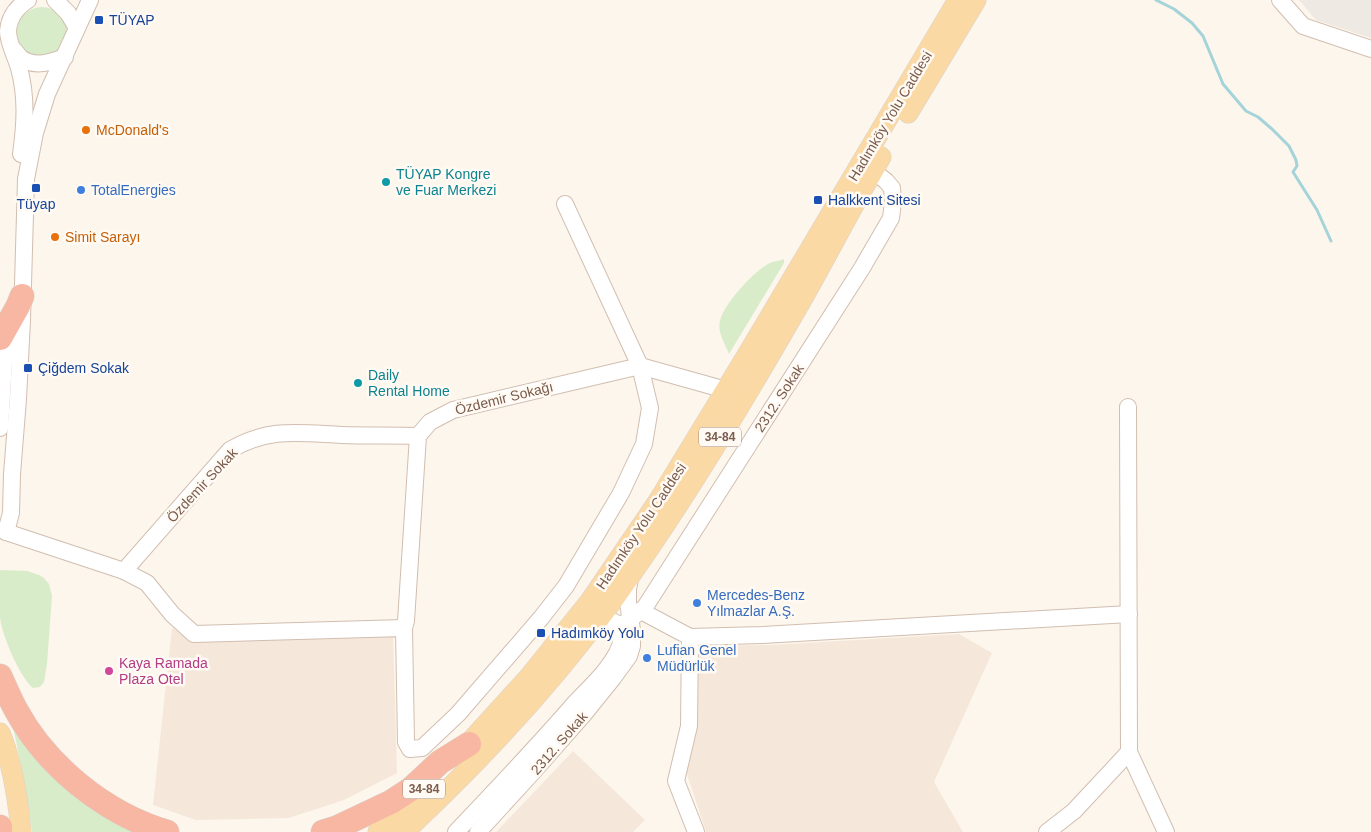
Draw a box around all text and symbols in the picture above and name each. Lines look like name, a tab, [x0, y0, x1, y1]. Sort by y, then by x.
place label: TÜYAP	[109, 11, 155, 28]
marker: TÜYAP	[93, 14, 105, 26]
street label: Hadımköy Yolu Caddesi	[845, 48, 935, 184]
place label: McDonald's	[96, 122, 169, 138]
marker: McDonald's	[80, 124, 92, 136]
place label: TÜYAP Kongre ve Fuar Merkezi	[396, 165, 496, 198]
marker: TÜYAP Kongre ve Fuar Merkezi	[380, 176, 392, 188]
marker: Tüyap	[30, 182, 42, 194]
place label: TotalEnergies	[91, 182, 176, 198]
marker: TotalEnergies	[75, 184, 87, 196]
place label: Halkkent Sitesi	[828, 192, 921, 208]
marker: Halkkent Sitesi	[812, 194, 824, 206]
place label: Tüyap	[17, 196, 56, 212]
place label: Simit Sarayı	[65, 229, 140, 245]
marker: Simit Sarayı	[49, 231, 61, 243]
place label: Çiğdem Sokak	[38, 360, 130, 376]
street label: 2312. Sokak	[751, 360, 807, 435]
marker: Çiğdem Sokak	[22, 362, 34, 374]
place label: Daily Rental Home	[368, 367, 450, 399]
marker: Daily Rental Home	[352, 377, 364, 389]
street label: Özdemir Sokağı	[453, 377, 555, 418]
road number: 34-84	[699, 428, 741, 447]
street label: Özdemir Sokak	[163, 443, 241, 525]
street label: Hadımköy Yolu Caddesi	[593, 460, 689, 592]
place label: Mercedes-Benz Yılmazlar A.Ş.	[707, 587, 805, 619]
marker: Mercedes-Benz Yılmazlar A.Ş.	[691, 597, 703, 609]
place label: Hadımköy Yolu	[551, 625, 644, 641]
marker: Hadımköy Yolu	[535, 627, 547, 639]
place label: Lufian Genel Müdürlük	[657, 642, 736, 674]
marker: Lufian Genel Müdürlük	[641, 652, 653, 664]
place label: Kaya Ramada Plaza Otel	[119, 655, 208, 687]
marker: Kaya Ramada Plaza Otel	[103, 665, 115, 677]
street label: 2312. Sokak	[527, 708, 591, 778]
road number: 34-84	[403, 780, 445, 799]

